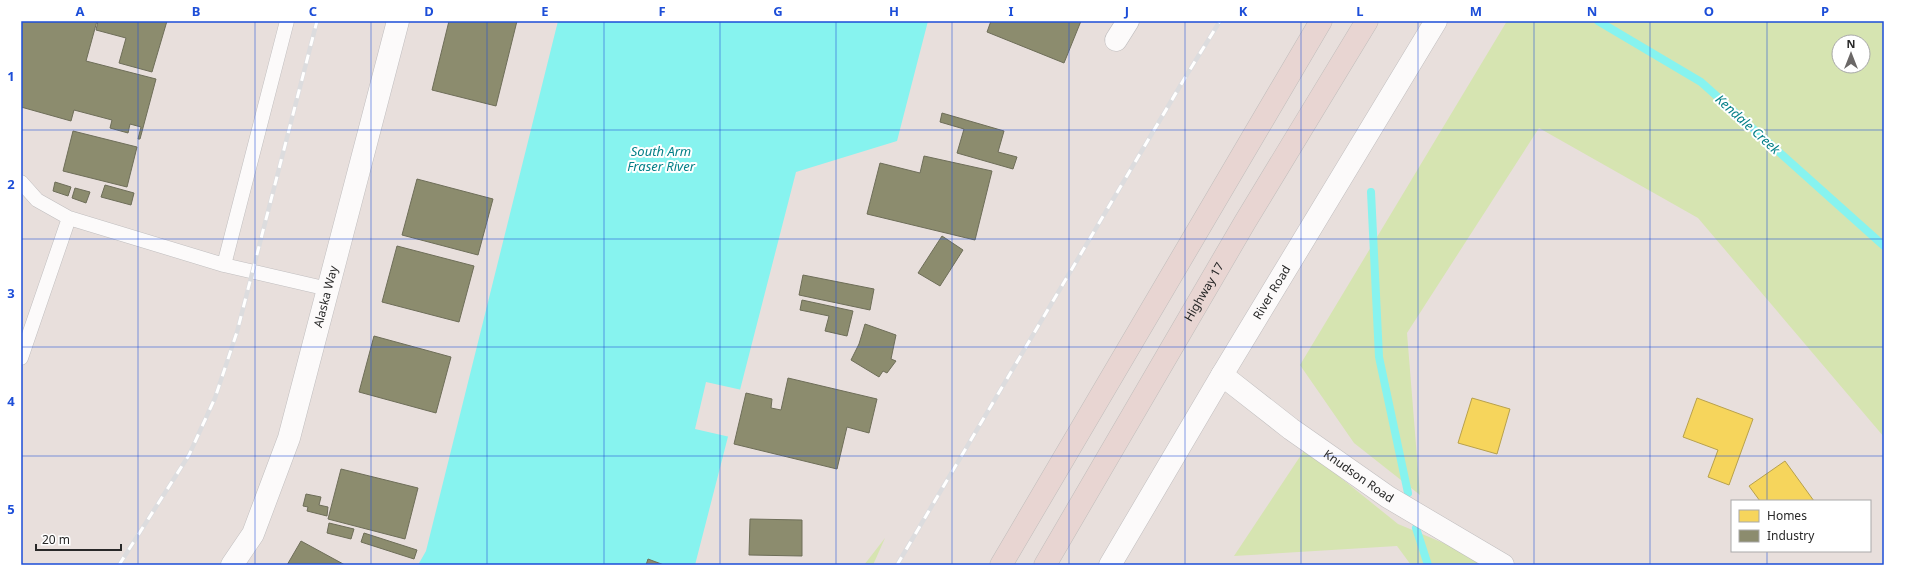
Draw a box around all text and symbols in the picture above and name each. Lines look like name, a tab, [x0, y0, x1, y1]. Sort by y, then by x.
text: A	[76, 2, 85, 20]
text: B	[192, 2, 200, 20]
text: C	[309, 2, 317, 20]
text: D	[424, 2, 434, 20]
text: E	[541, 2, 549, 20]
text: F	[658, 2, 666, 20]
text: G	[773, 2, 783, 20]
text: H	[889, 2, 899, 20]
text: I	[1008, 2, 1014, 20]
text: J	[1124, 2, 1129, 20]
text: K	[1239, 2, 1248, 20]
text: L	[1356, 2, 1364, 20]
text: M	[1470, 2, 1482, 20]
text: N	[1587, 2, 1597, 20]
text: O	[1704, 2, 1714, 20]
text: P	[1821, 2, 1829, 20]
north arrow	[1831, 34, 1871, 74]
text: N	[1847, 36, 1855, 51]
text: 1	[7, 67, 15, 85]
water label: Kendale Creek	[1712, 90, 1785, 158]
water label: South Arm Fraser River	[627, 142, 696, 175]
text: 2	[7, 175, 15, 193]
street label: Highway 17	[1180, 259, 1228, 325]
street label: River Road	[1249, 262, 1294, 322]
street label: Alaska Way	[309, 263, 342, 329]
text: 3	[7, 284, 15, 302]
text: 4	[7, 392, 15, 410]
street label: Knudson Road	[1320, 445, 1397, 506]
text: 5	[7, 500, 15, 518]
legend	[1731, 500, 1871, 552]
text: Homes	[1767, 507, 1807, 524]
scale bar	[36, 526, 121, 552]
text: Industry	[1767, 527, 1815, 544]
text: 20 m	[42, 531, 70, 548]

